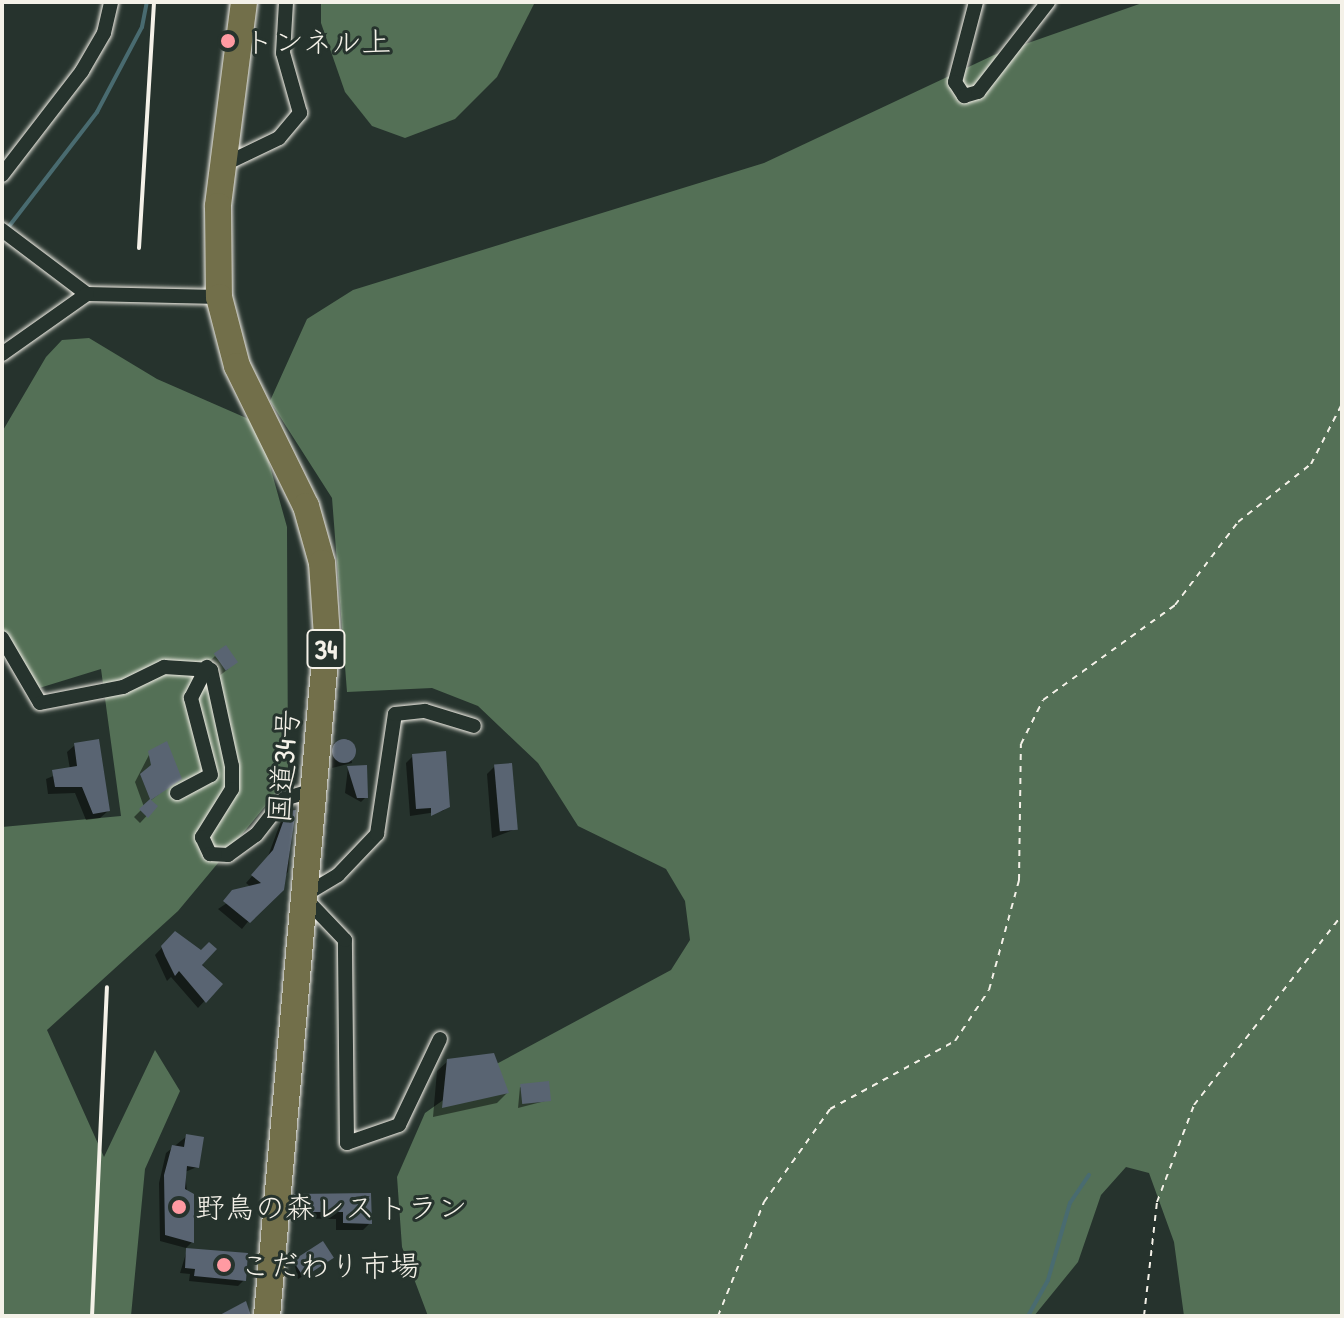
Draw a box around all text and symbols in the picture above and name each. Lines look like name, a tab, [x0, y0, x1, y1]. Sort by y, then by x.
place label: トンネル上	[244, 23, 394, 59]
marker: トンネル上	[219, 32, 237, 50]
road number: 34	[306, 625, 346, 673]
street label: 国道34号	[260, 707, 306, 825]
place label: 野鳥の森レストラン	[195, 1189, 465, 1225]
marker: 野鳥の森レストラン	[170, 1198, 188, 1216]
place label: こだわり市場	[240, 1247, 420, 1283]
marker: こだわり市場	[215, 1256, 233, 1274]

